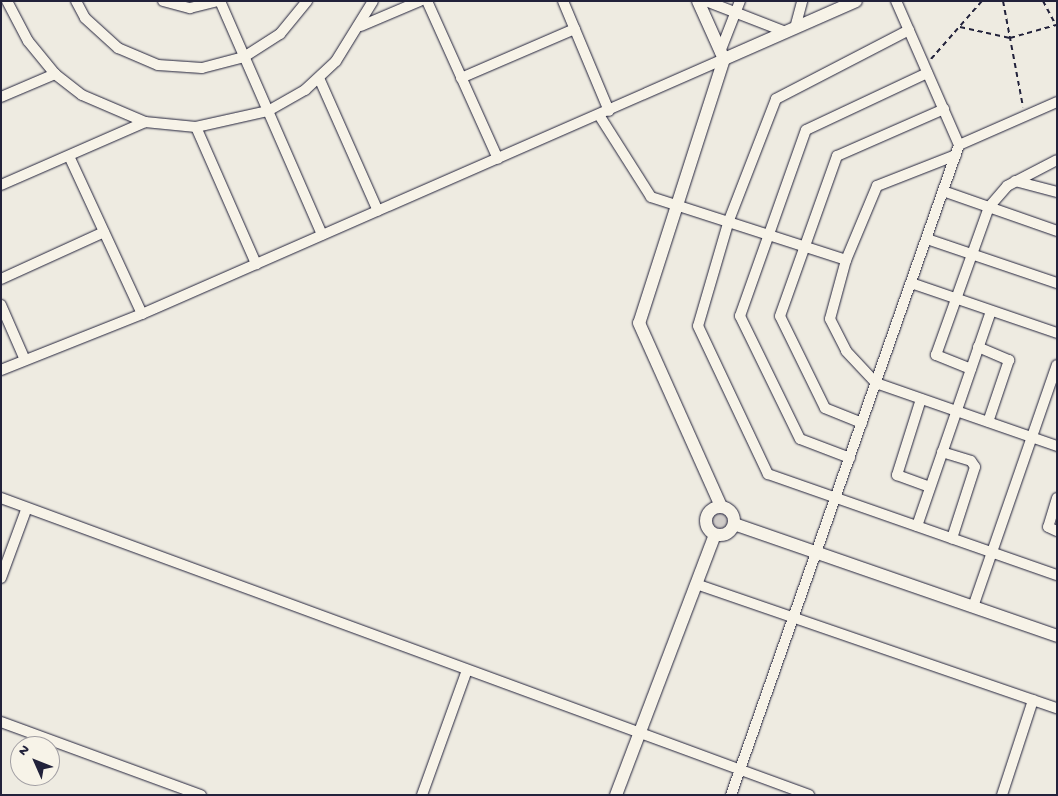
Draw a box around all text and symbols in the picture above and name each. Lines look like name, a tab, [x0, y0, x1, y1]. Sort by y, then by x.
north arrow	[10, 736, 60, 786]
text: N	[15, 742, 34, 760]

